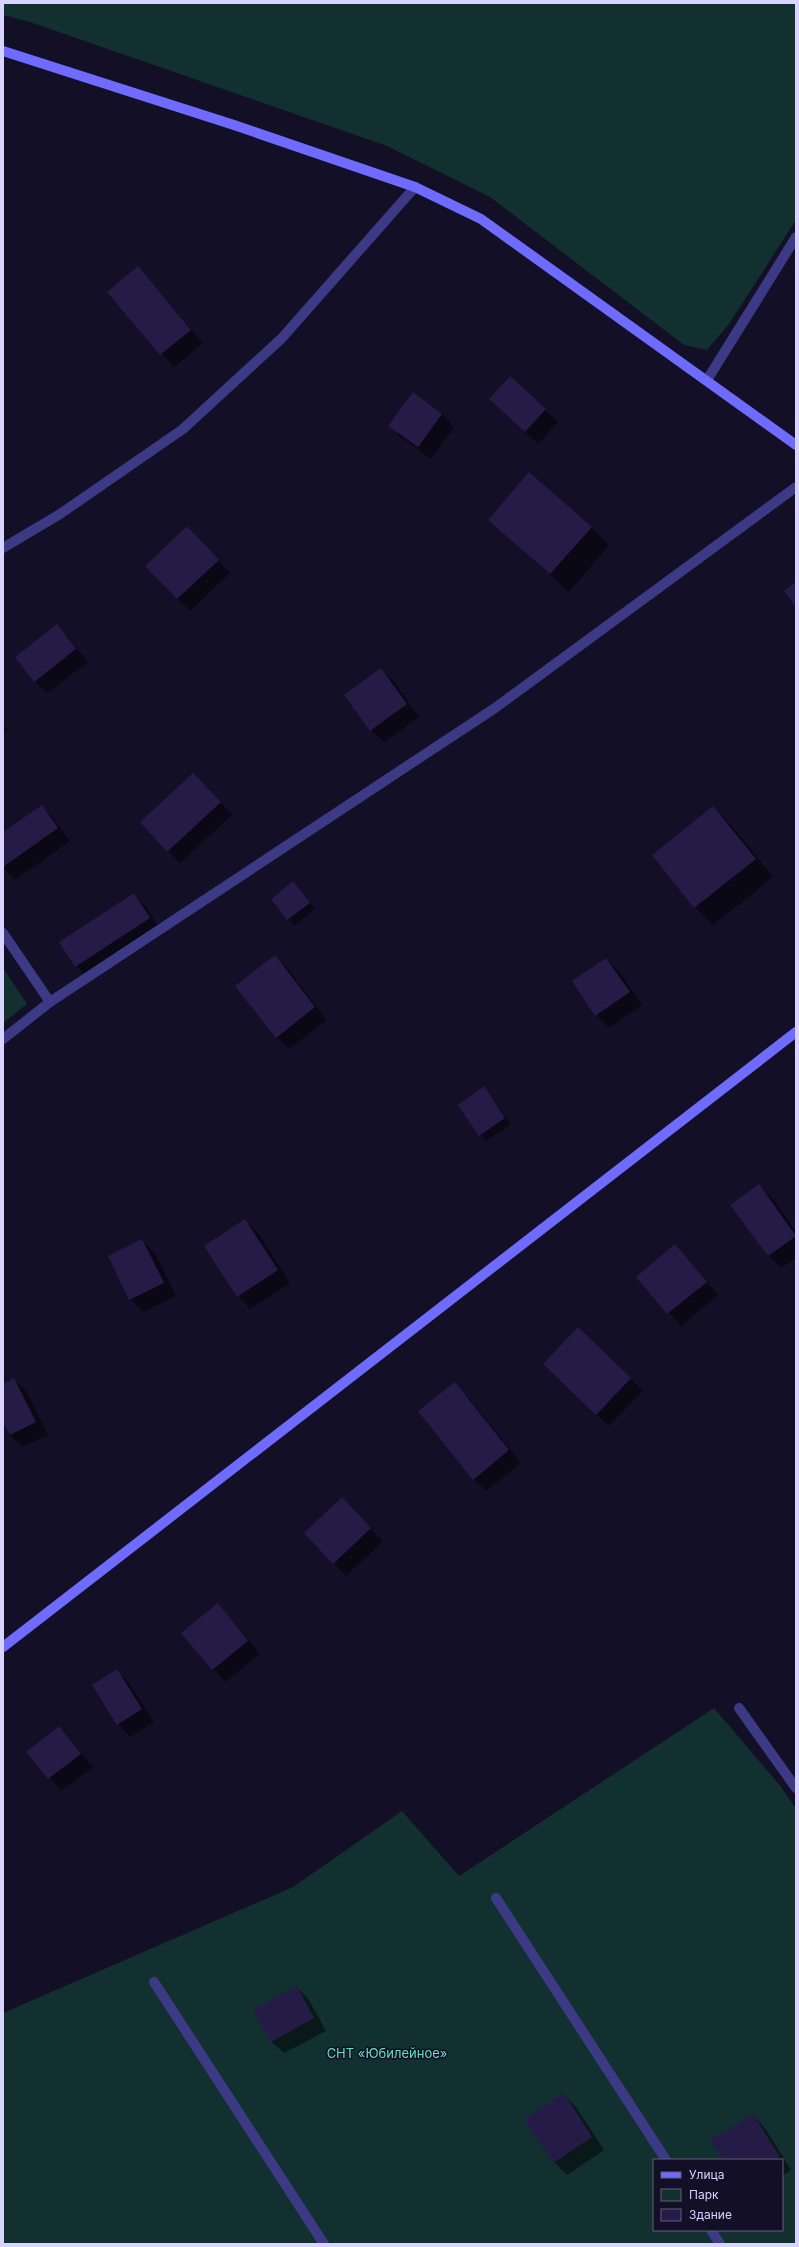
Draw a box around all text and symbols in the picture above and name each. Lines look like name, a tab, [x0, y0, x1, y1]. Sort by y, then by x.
park label: СНТ «Юбилейное»	[327, 2045, 447, 2061]
legend	[653, 2159, 783, 2231]
text: Улица	[689, 2167, 724, 2182]
text: Парк	[689, 2187, 719, 2202]
text: Здание	[689, 2207, 732, 2222]

